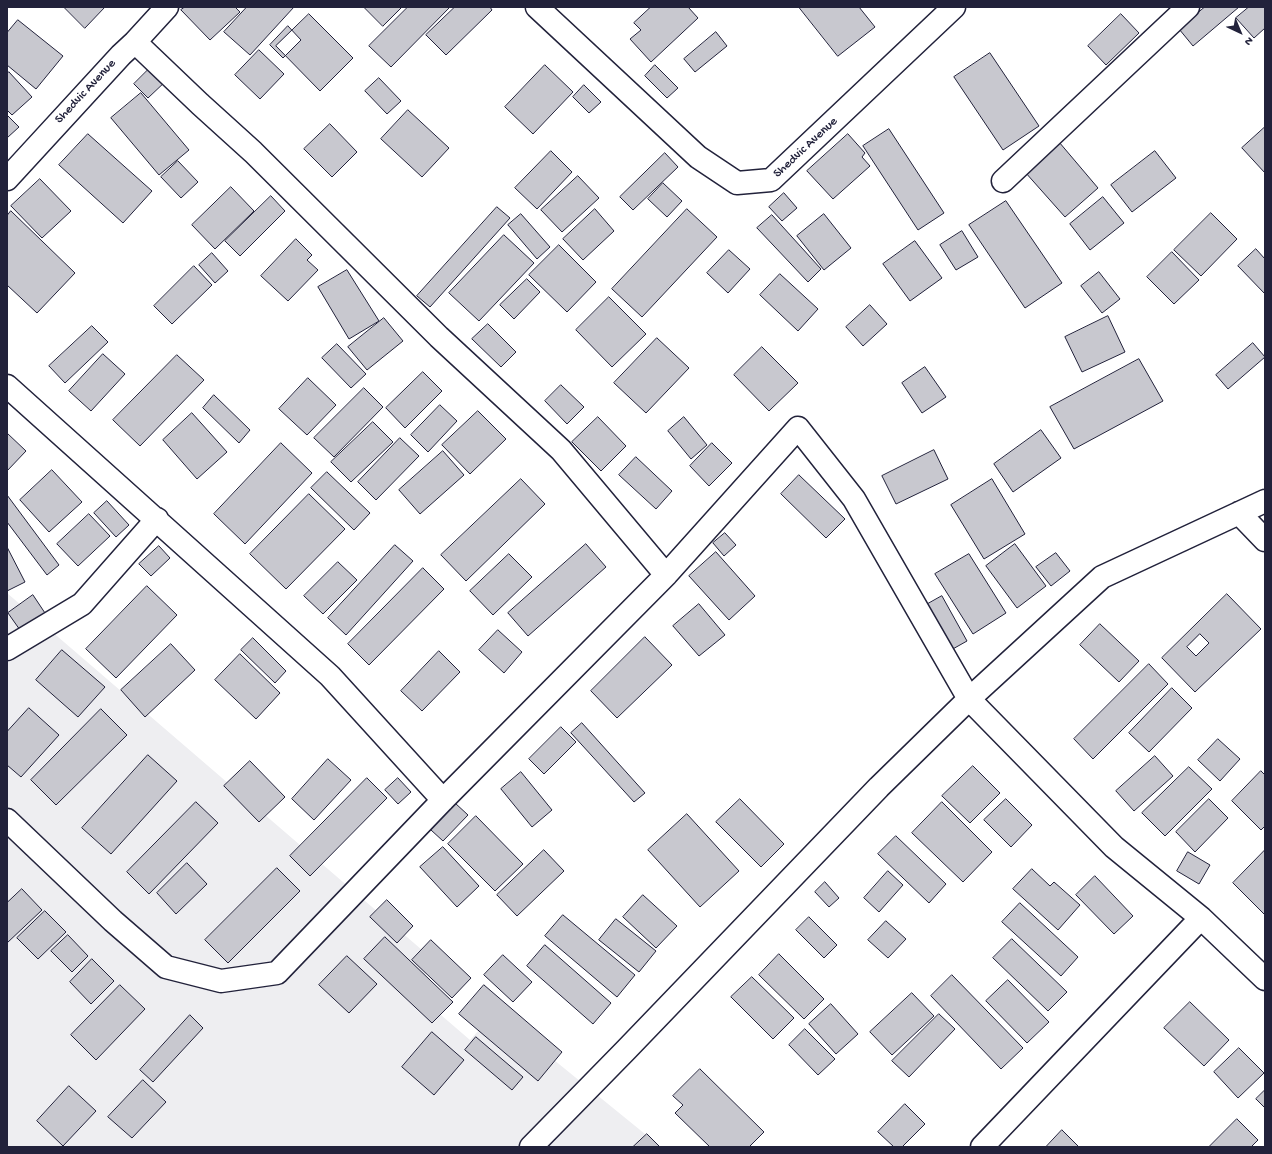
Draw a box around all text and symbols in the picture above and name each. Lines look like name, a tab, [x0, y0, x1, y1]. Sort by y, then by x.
north arrow	[1220, 12, 1260, 52]
text: N	[1242, 34, 1255, 47]
street label: Shedvic Avenue	[52, 57, 120, 127]
street label: Shedvic Avenue	[771, 114, 841, 182]

